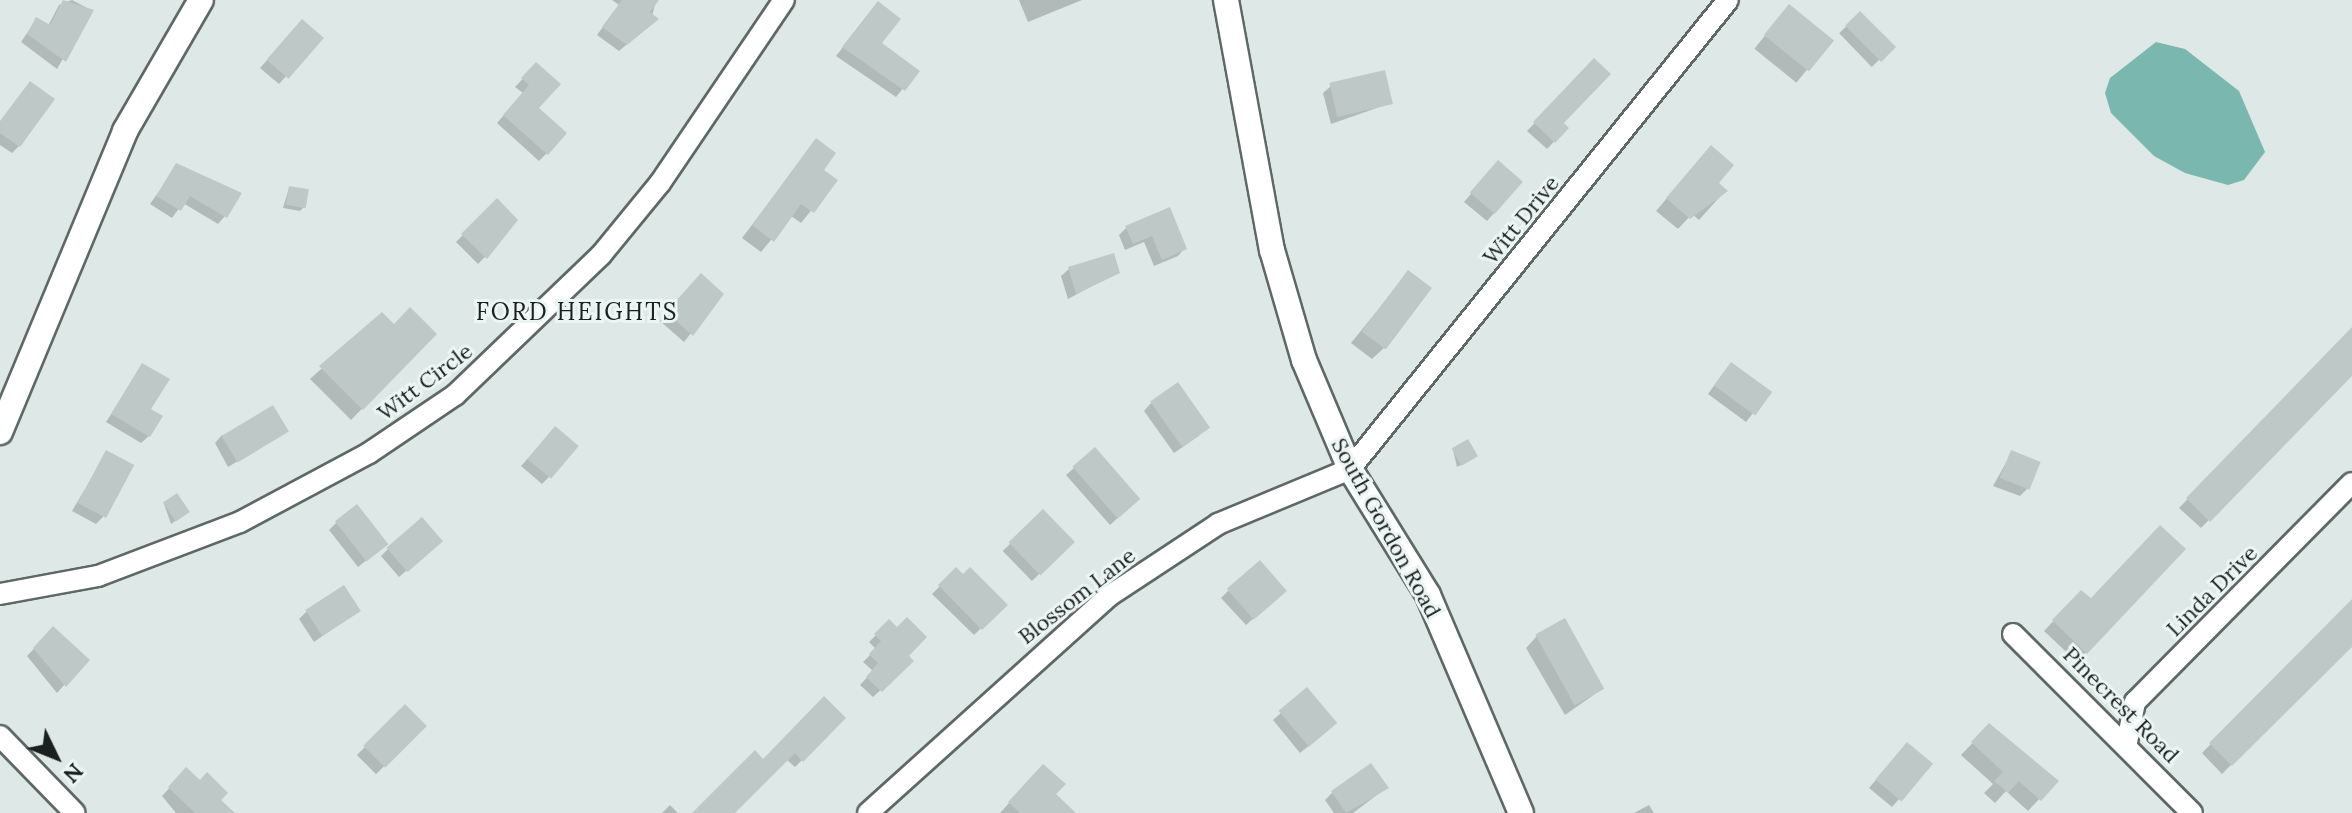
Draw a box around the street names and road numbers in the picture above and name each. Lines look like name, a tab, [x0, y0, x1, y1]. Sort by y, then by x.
street label: Witt Drive	[1477, 170, 1565, 270]
street label: Witt Circle	[372, 338, 478, 426]
street label: South Gordon Road	[1326, 434, 1446, 622]
street label: Linda Drive	[2161, 540, 2263, 642]
street label: Blossom Lane	[1013, 542, 1141, 650]
street label: Pinecrest Road	[2057, 641, 2185, 769]

